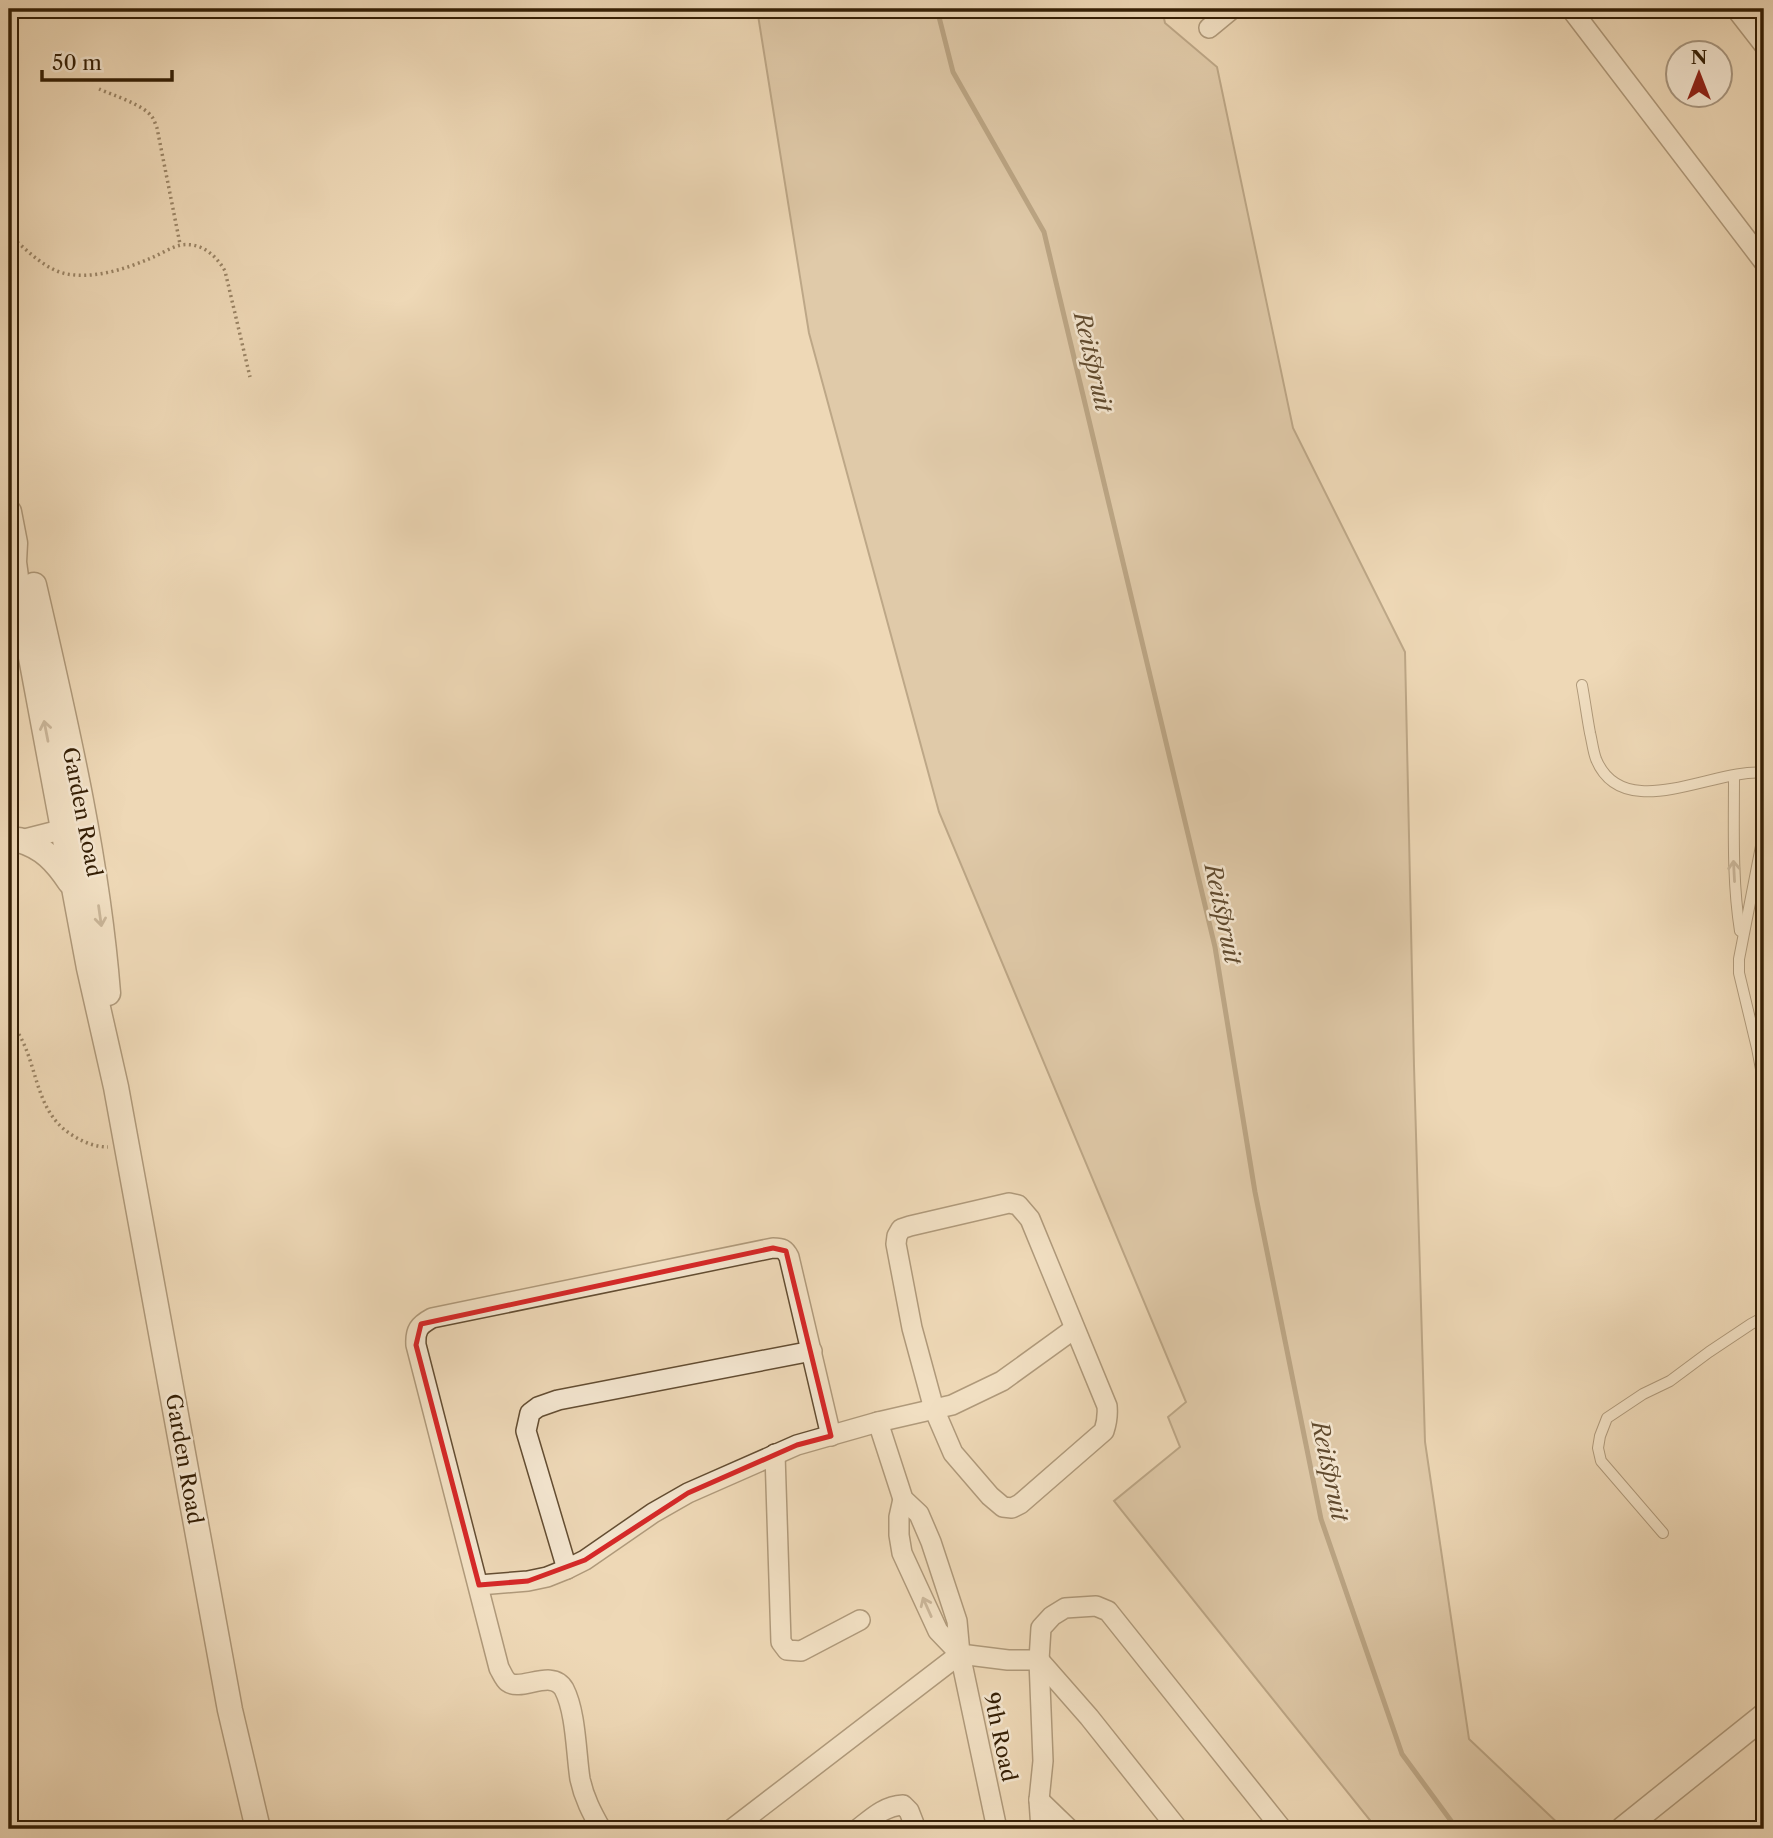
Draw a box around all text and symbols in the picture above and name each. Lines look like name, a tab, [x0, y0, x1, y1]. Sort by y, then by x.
scale bar	[42, 38, 172, 82]
north arrow	[1664, 38, 1734, 108]
text: N	[1691, 46, 1707, 69]
text: 50 m	[52, 50, 102, 75]
water label: Reitspruit	[1067, 307, 1119, 417]
one-way arrow	[39, 720, 52, 743]
street label: Garden Road	[58, 745, 107, 879]
water label: Reitspruit	[1198, 859, 1248, 968]
one-way arrow	[1728, 860, 1741, 883]
one-way arrow	[94, 904, 107, 927]
street label: Garden Road	[161, 1392, 208, 1526]
water label: Reitspruit	[1305, 1416, 1355, 1525]
one-way arrow	[920, 1597, 933, 1618]
street label: 9th Road	[979, 1690, 1022, 1784]

